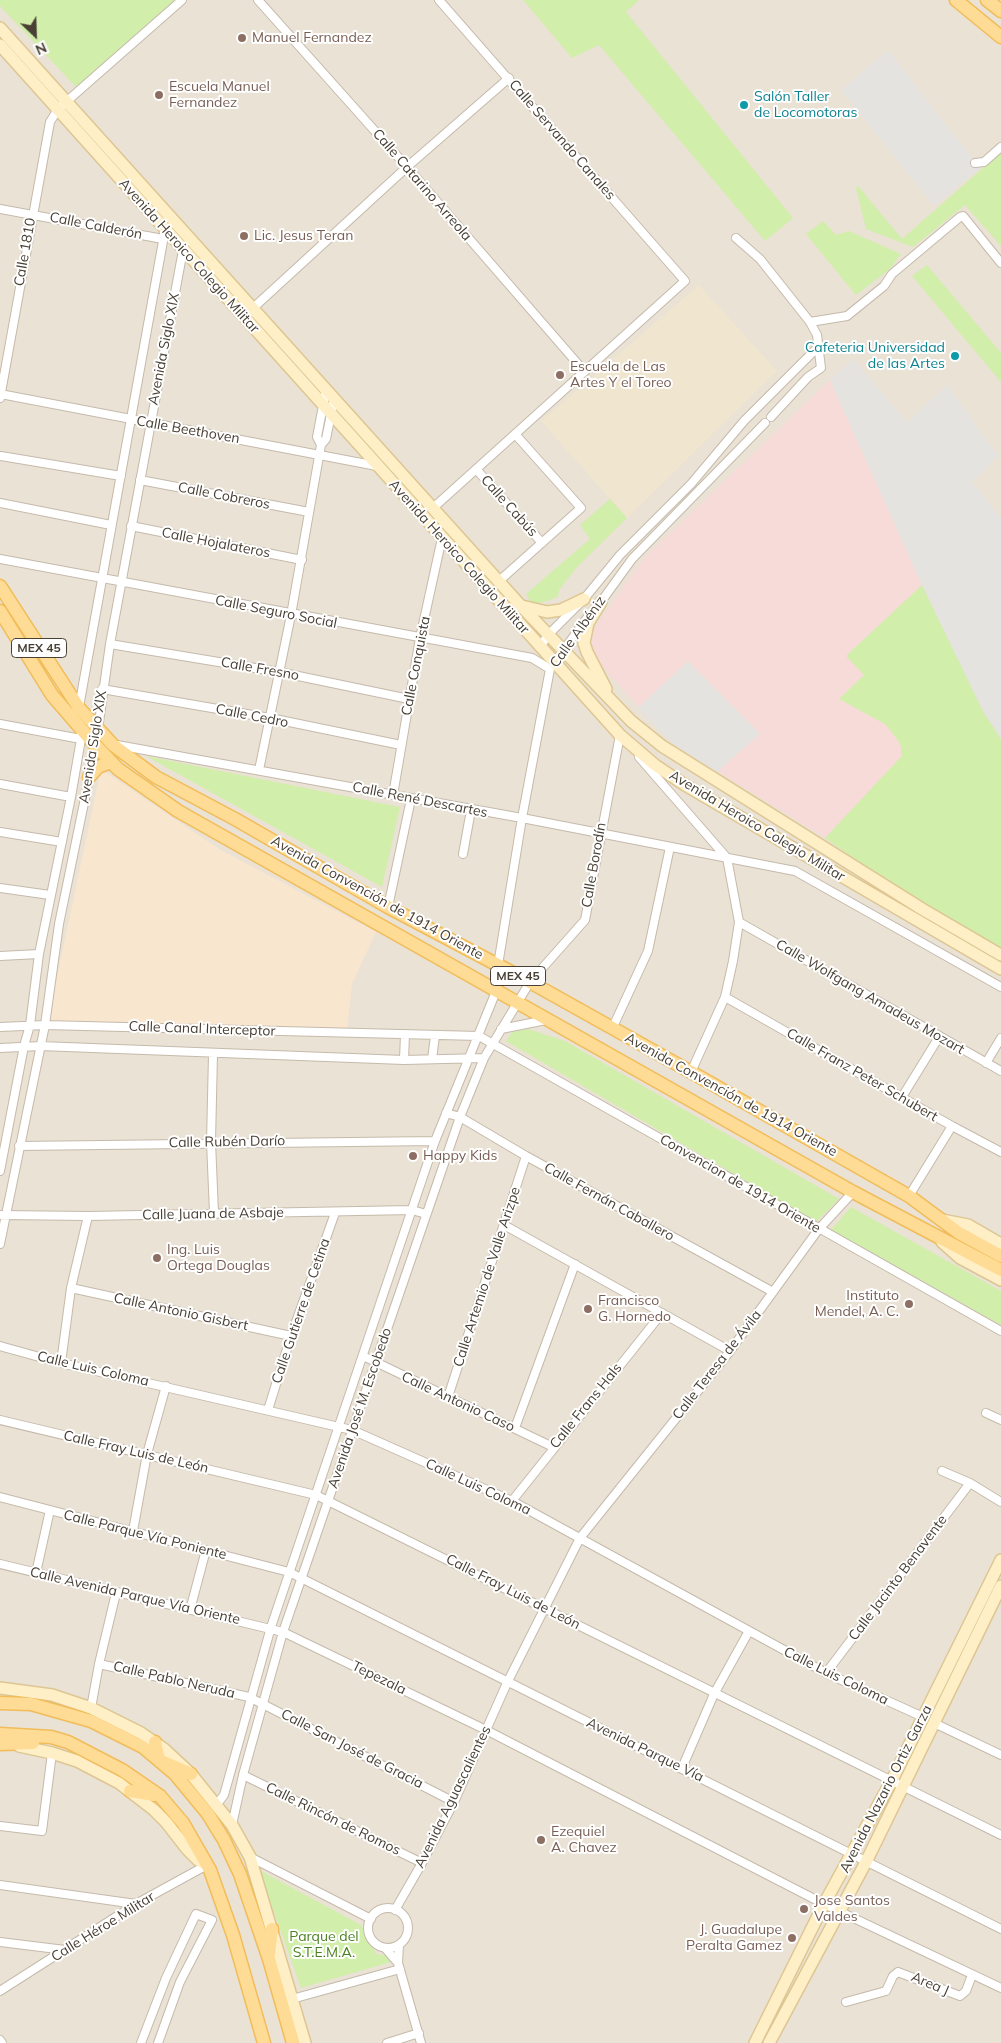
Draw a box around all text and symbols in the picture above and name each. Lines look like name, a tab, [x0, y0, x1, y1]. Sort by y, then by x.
north arrow	[10, 10, 60, 60]
place label: Manuel Fernandez	[252, 30, 372, 46]
marker: Manuel Fernandez	[236, 32, 248, 44]
text: N	[33, 38, 50, 59]
street label: Calle Servando Canales	[505, 76, 619, 204]
place label: Escuela Manuel Fernandez	[169, 79, 270, 111]
marker: Escuela Manuel Fernandez	[153, 89, 165, 101]
place label: Salón Taller de Locomotoras	[754, 89, 857, 121]
marker: Salón Taller de Locomotoras	[738, 99, 750, 111]
street label: Calle Catarino Arreola	[369, 126, 475, 244]
street label: Avenida Heroico Colegio Militar	[115, 175, 263, 337]
street label: Calle Calderón	[48, 209, 144, 243]
street label: Calle 1810	[11, 216, 39, 288]
place label: Lic. Jesus Teran	[254, 228, 353, 244]
marker: Lic. Jesus Teran	[238, 230, 250, 242]
street label: Avenida Siglo XIX	[145, 291, 183, 407]
place label: Cafeteria Universidad de las Artes	[805, 340, 945, 372]
marker: Cafeteria Universidad de las Artes	[949, 350, 961, 362]
place label: Escuela de Las Artes Y el Toreo	[570, 359, 672, 392]
marker: Escuela de Las Artes Y el Toreo	[554, 369, 566, 381]
street label: Calle Beethoven	[135, 413, 241, 447]
street label: Calle Cabús	[477, 472, 541, 540]
street label: Avenida Heroico Colegio Militar	[385, 476, 533, 638]
street label: Calle Cobreros	[176, 479, 272, 513]
street label: Calle Hojalateros	[160, 524, 272, 562]
street label: Calle Seguro Social	[214, 592, 338, 632]
street label: Calle Albéniz	[546, 593, 610, 671]
street label: Calle Conquista	[398, 615, 434, 717]
road number: MEX 45	[12, 638, 66, 658]
street label: Calle Fresno	[220, 654, 300, 684]
street label: Avenida Siglo XIX	[76, 689, 110, 805]
street label: Calle Cedro	[214, 701, 290, 731]
street label: Avenida Heroico Colegio Militar	[666, 767, 848, 885]
street label: Calle René Descartes	[351, 779, 489, 821]
street label: Calle Borodín	[578, 821, 610, 909]
street label: Avenida Convención de 1914 Oriente	[268, 833, 486, 963]
street label: Calle Wolfgang Amadeus Mozart	[773, 936, 967, 1058]
road number: MEX 45	[490, 966, 546, 986]
street label: Calle Canal Interceptor	[128, 1018, 276, 1040]
street label: Calle Franz Peter Schubert	[783, 1025, 941, 1125]
street label: Avenida Convención de 1914 Oriente	[622, 1030, 840, 1160]
street label: Convencion de 1914 Oriente	[657, 1131, 823, 1237]
street label: Calle Rubén Darío	[169, 1133, 285, 1151]
place label: Happy Kids	[423, 1148, 497, 1164]
marker: Happy Kids	[407, 1150, 419, 1162]
street label: Calle Fernán Caballero	[541, 1159, 677, 1245]
street label: Calle Artemio de Valle Arizpe	[450, 1185, 524, 1369]
street label: Calle Juana de Asbaje	[142, 1204, 284, 1224]
street label: Calle Gutierre de Cetina	[268, 1236, 334, 1386]
place label: Ing. Luis Ortega Douglas	[167, 1242, 270, 1274]
marker: Ing. Luis Ortega Douglas	[151, 1252, 163, 1264]
place label: Instituto Mendel, A. C.	[815, 1288, 899, 1320]
street label: Calle Antonio Gisbert	[112, 1290, 250, 1334]
place label: Francisco G. Hornedo	[598, 1293, 671, 1325]
marker: Instituto Mendel, A. C.	[903, 1298, 915, 1310]
marker: Francisco G. Hornedo	[582, 1303, 594, 1315]
street label: Calle Teresa de Ávila	[669, 1307, 765, 1423]
street label: Avenida José M. Escobedo	[325, 1325, 395, 1491]
street label: Calle Luis Coloma	[35, 1348, 151, 1390]
street label: Calle Frans Hals	[546, 1360, 626, 1452]
street label: Calle Antonio Caso	[399, 1368, 517, 1436]
street label: Calle Fray Luis de León	[62, 1427, 210, 1477]
street label: Calle Luis Coloma	[423, 1455, 533, 1519]
street label: Calle Parque Vía Poniente	[62, 1507, 228, 1563]
street label: Calle Jacinto Benavente	[845, 1512, 951, 1644]
street label: Calle Fray Luis de León	[443, 1551, 583, 1633]
street label: Calle Avenida Parque Vía Oriente	[28, 1564, 242, 1628]
street label: Calle Luis Coloma	[781, 1643, 891, 1709]
street label: Calle Pablo Neruda	[112, 1658, 236, 1702]
street label: Tepezala	[349, 1658, 409, 1698]
street label: Avenida Nazario Ortiz Garza	[836, 1702, 936, 1876]
street label: Calle San José de Gracia	[278, 1706, 426, 1792]
street label: Avenida Parque Vía	[584, 1714, 706, 1786]
street label: Avenida Aguascalientes	[411, 1723, 495, 1871]
street label: Calle Rincón de Romos	[263, 1779, 403, 1859]
place label: Ezequiel A. Chavez	[551, 1824, 617, 1856]
marker: Ezequiel A. Chavez	[535, 1834, 547, 1846]
street label: Calle Héroe Militar	[48, 1888, 158, 1966]
place label: Jose Santos Valdes	[814, 1893, 890, 1925]
marker: Jose Santos Valdes	[798, 1903, 810, 1915]
place label: J. Guadalupe Peralta Gamez	[686, 1922, 782, 1954]
park label: Parque del S.T.E.M.A.	[289, 1929, 359, 1961]
marker: J. Guadalupe Peralta Gamez	[786, 1932, 798, 1944]
street label: Area J	[909, 1969, 951, 1999]

